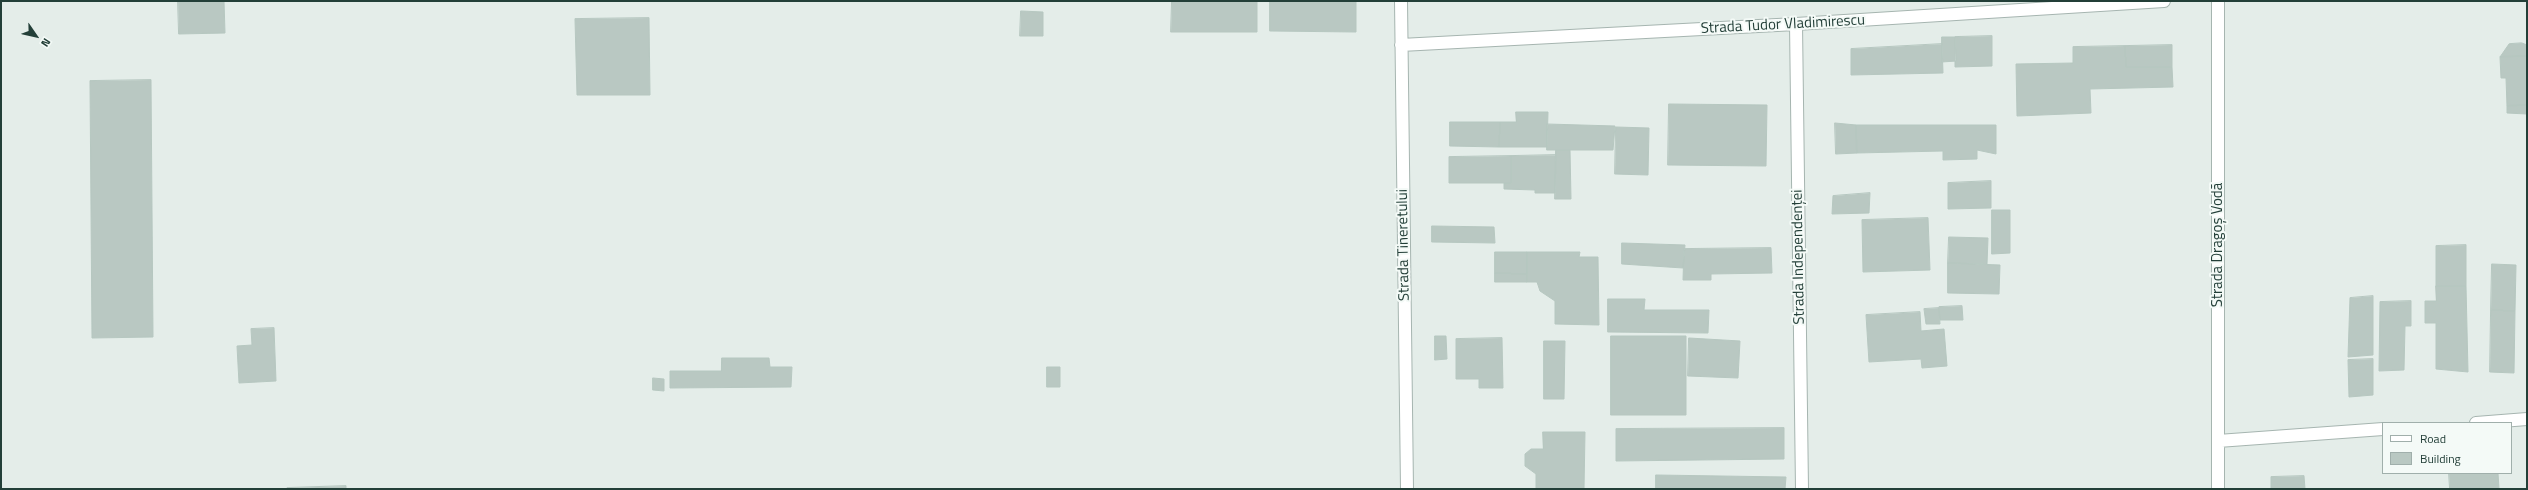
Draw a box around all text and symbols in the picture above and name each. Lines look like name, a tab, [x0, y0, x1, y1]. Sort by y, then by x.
street label: Strada Tudor Vladimirescu	[1700, 12, 1866, 38]
north arrow	[16, 16, 56, 56]
text: N	[37, 35, 55, 50]
street label: Strada Dragoș Vodă	[2209, 183, 2227, 307]
street label: Strada Tineretului	[1394, 189, 1414, 301]
street label: Strada Independenței	[1789, 189, 1809, 325]
legend	[2382, 422, 2512, 474]
text: Road	[2420, 429, 2446, 448]
text: Building	[2420, 449, 2461, 468]

